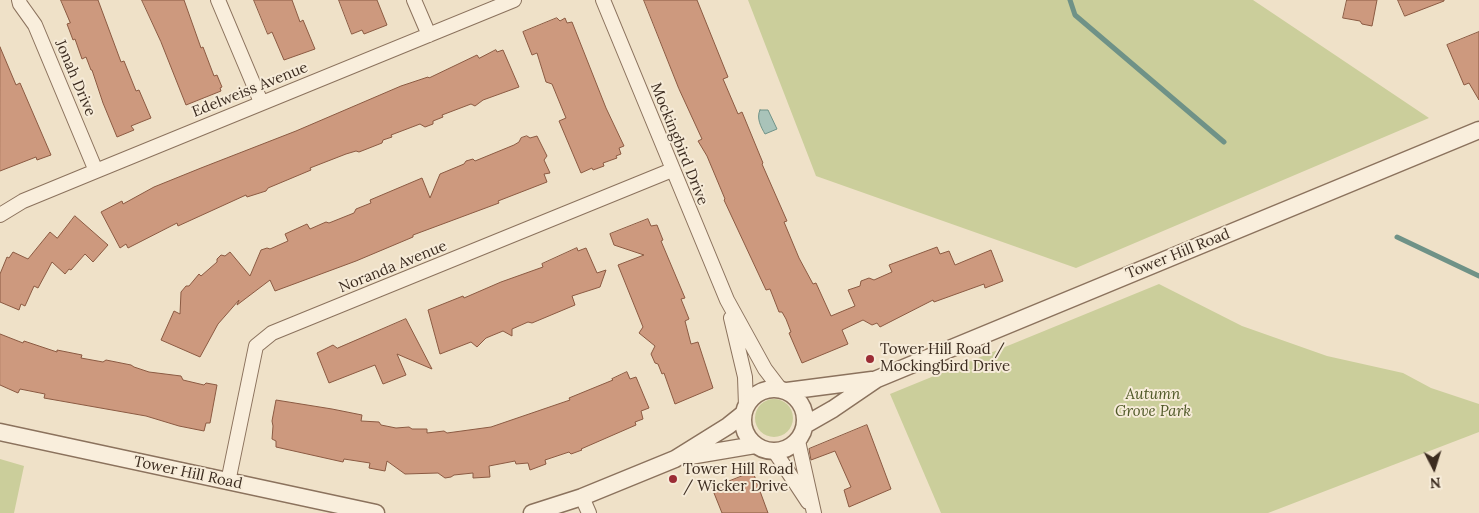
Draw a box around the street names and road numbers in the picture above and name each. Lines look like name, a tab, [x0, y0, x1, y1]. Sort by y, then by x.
street label: Jonah Drive	[51, 37, 99, 119]
street label: Edelweiss Avenue	[189, 59, 311, 121]
street label: Mockingbird Drive	[646, 80, 712, 208]
street label: Tower Hill Road	[1123, 225, 1233, 283]
street label: Noranda Avenue	[336, 237, 450, 297]
street label: Tower Hill Road	[132, 453, 244, 493]

